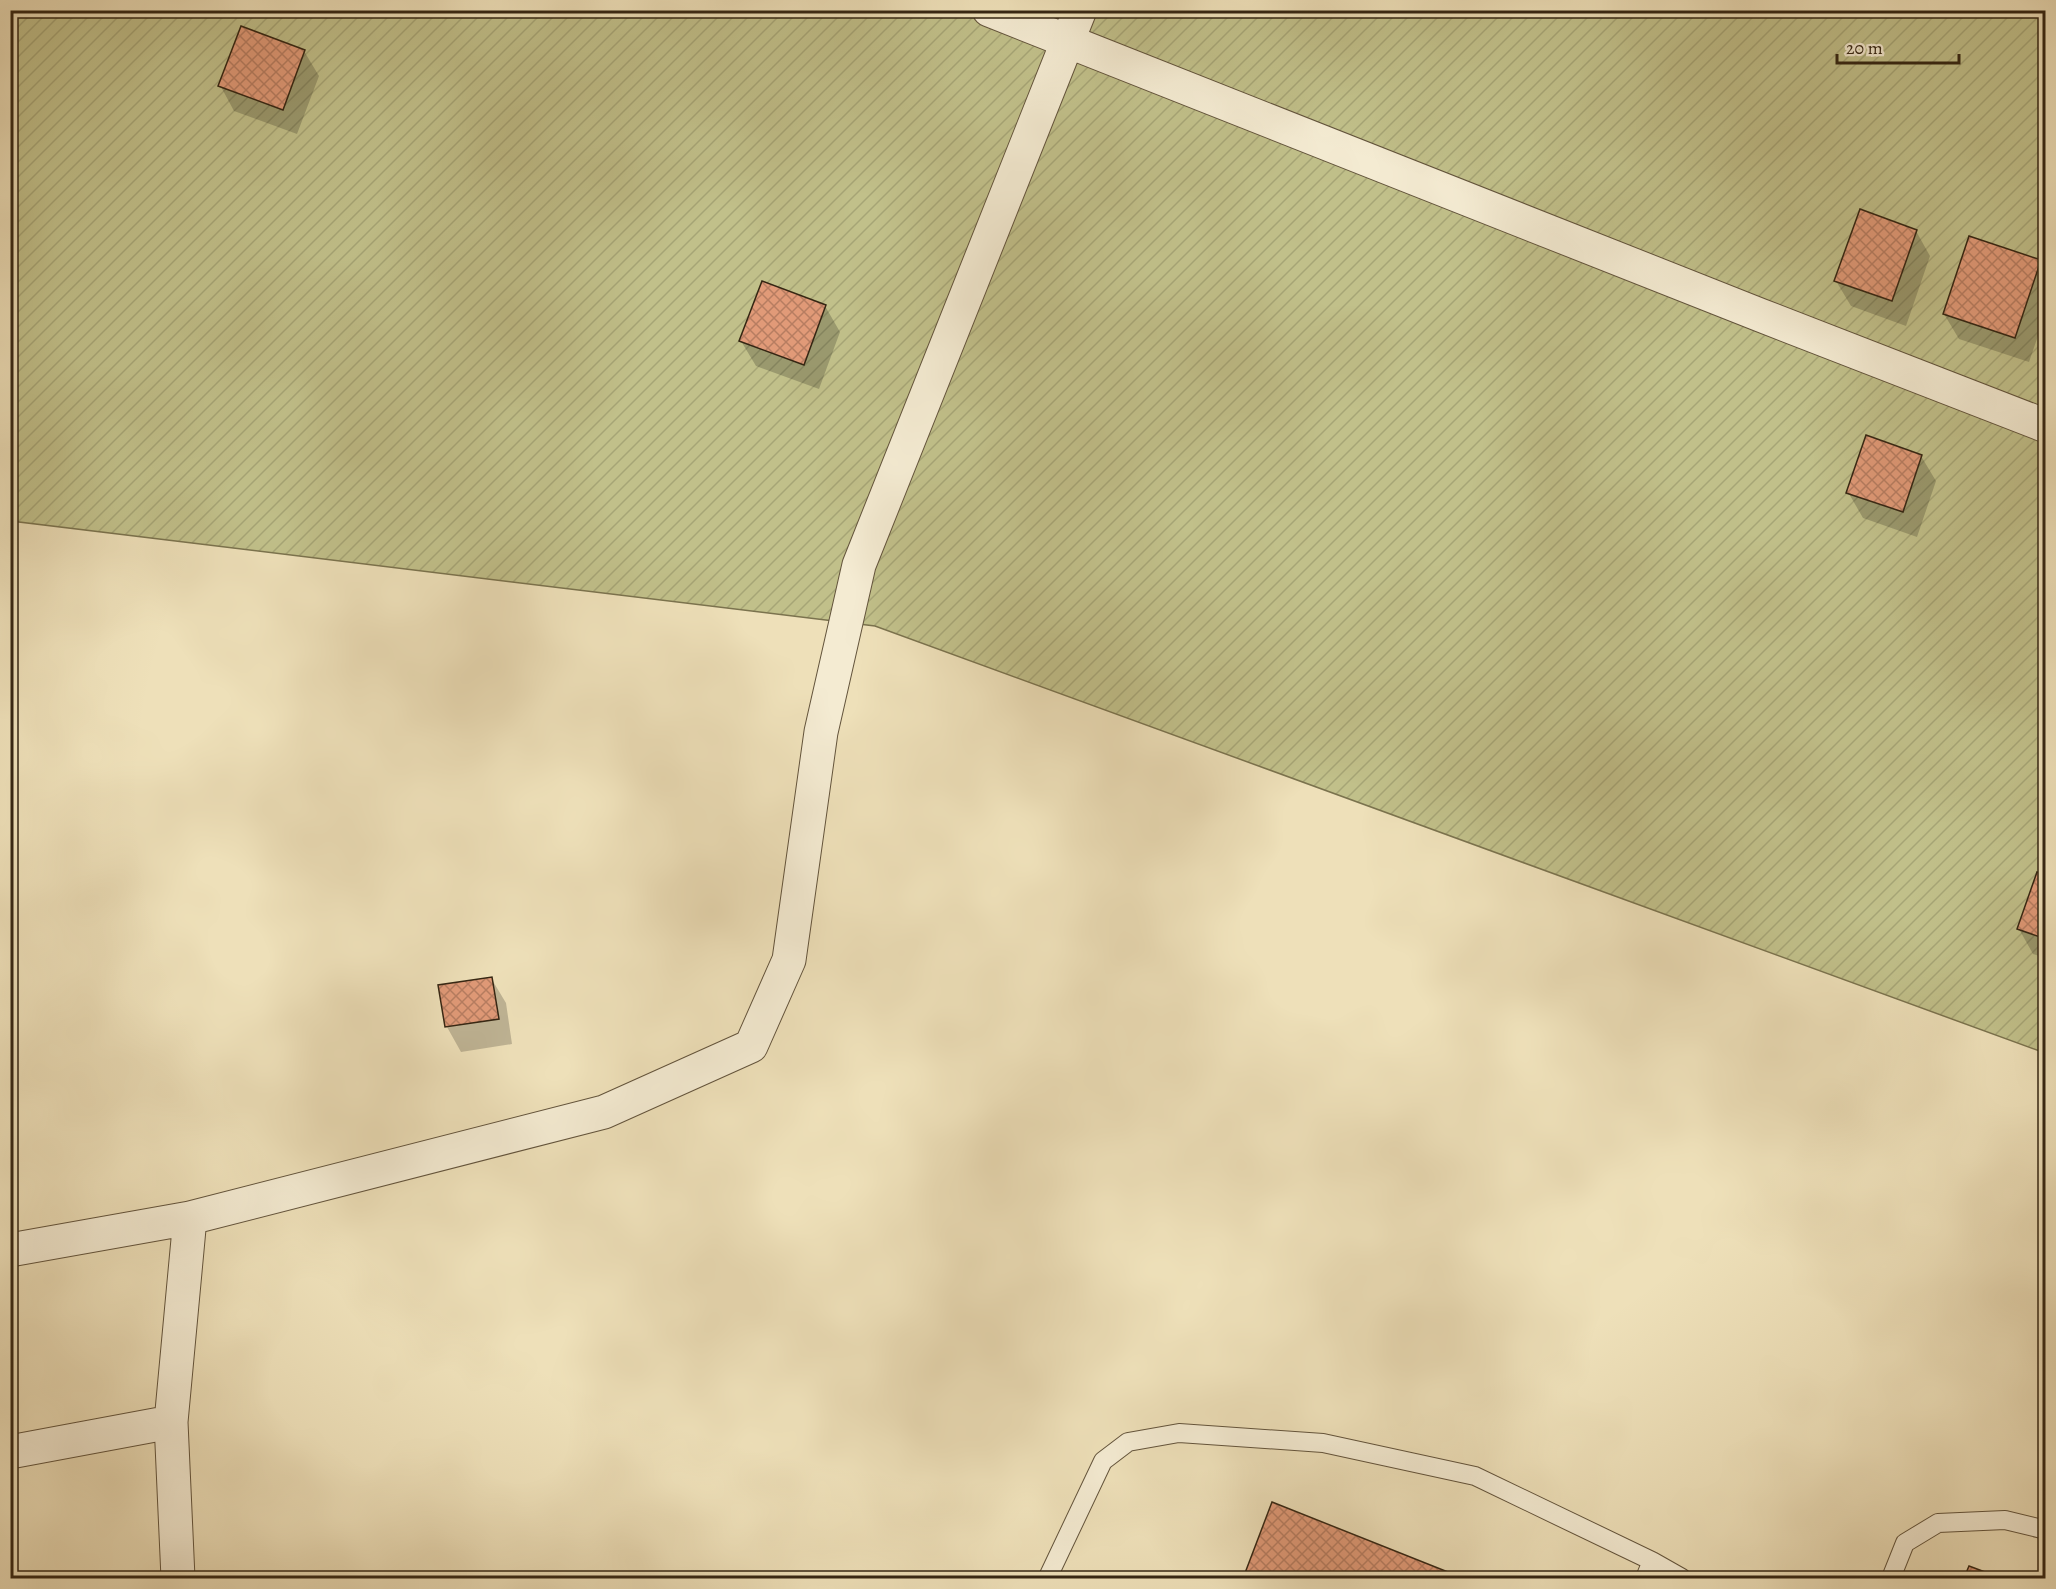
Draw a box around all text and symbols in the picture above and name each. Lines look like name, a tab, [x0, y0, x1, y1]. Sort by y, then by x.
scale bar	[1837, 27, 1958, 65]
text: 20 m	[1846, 36, 1883, 60]

